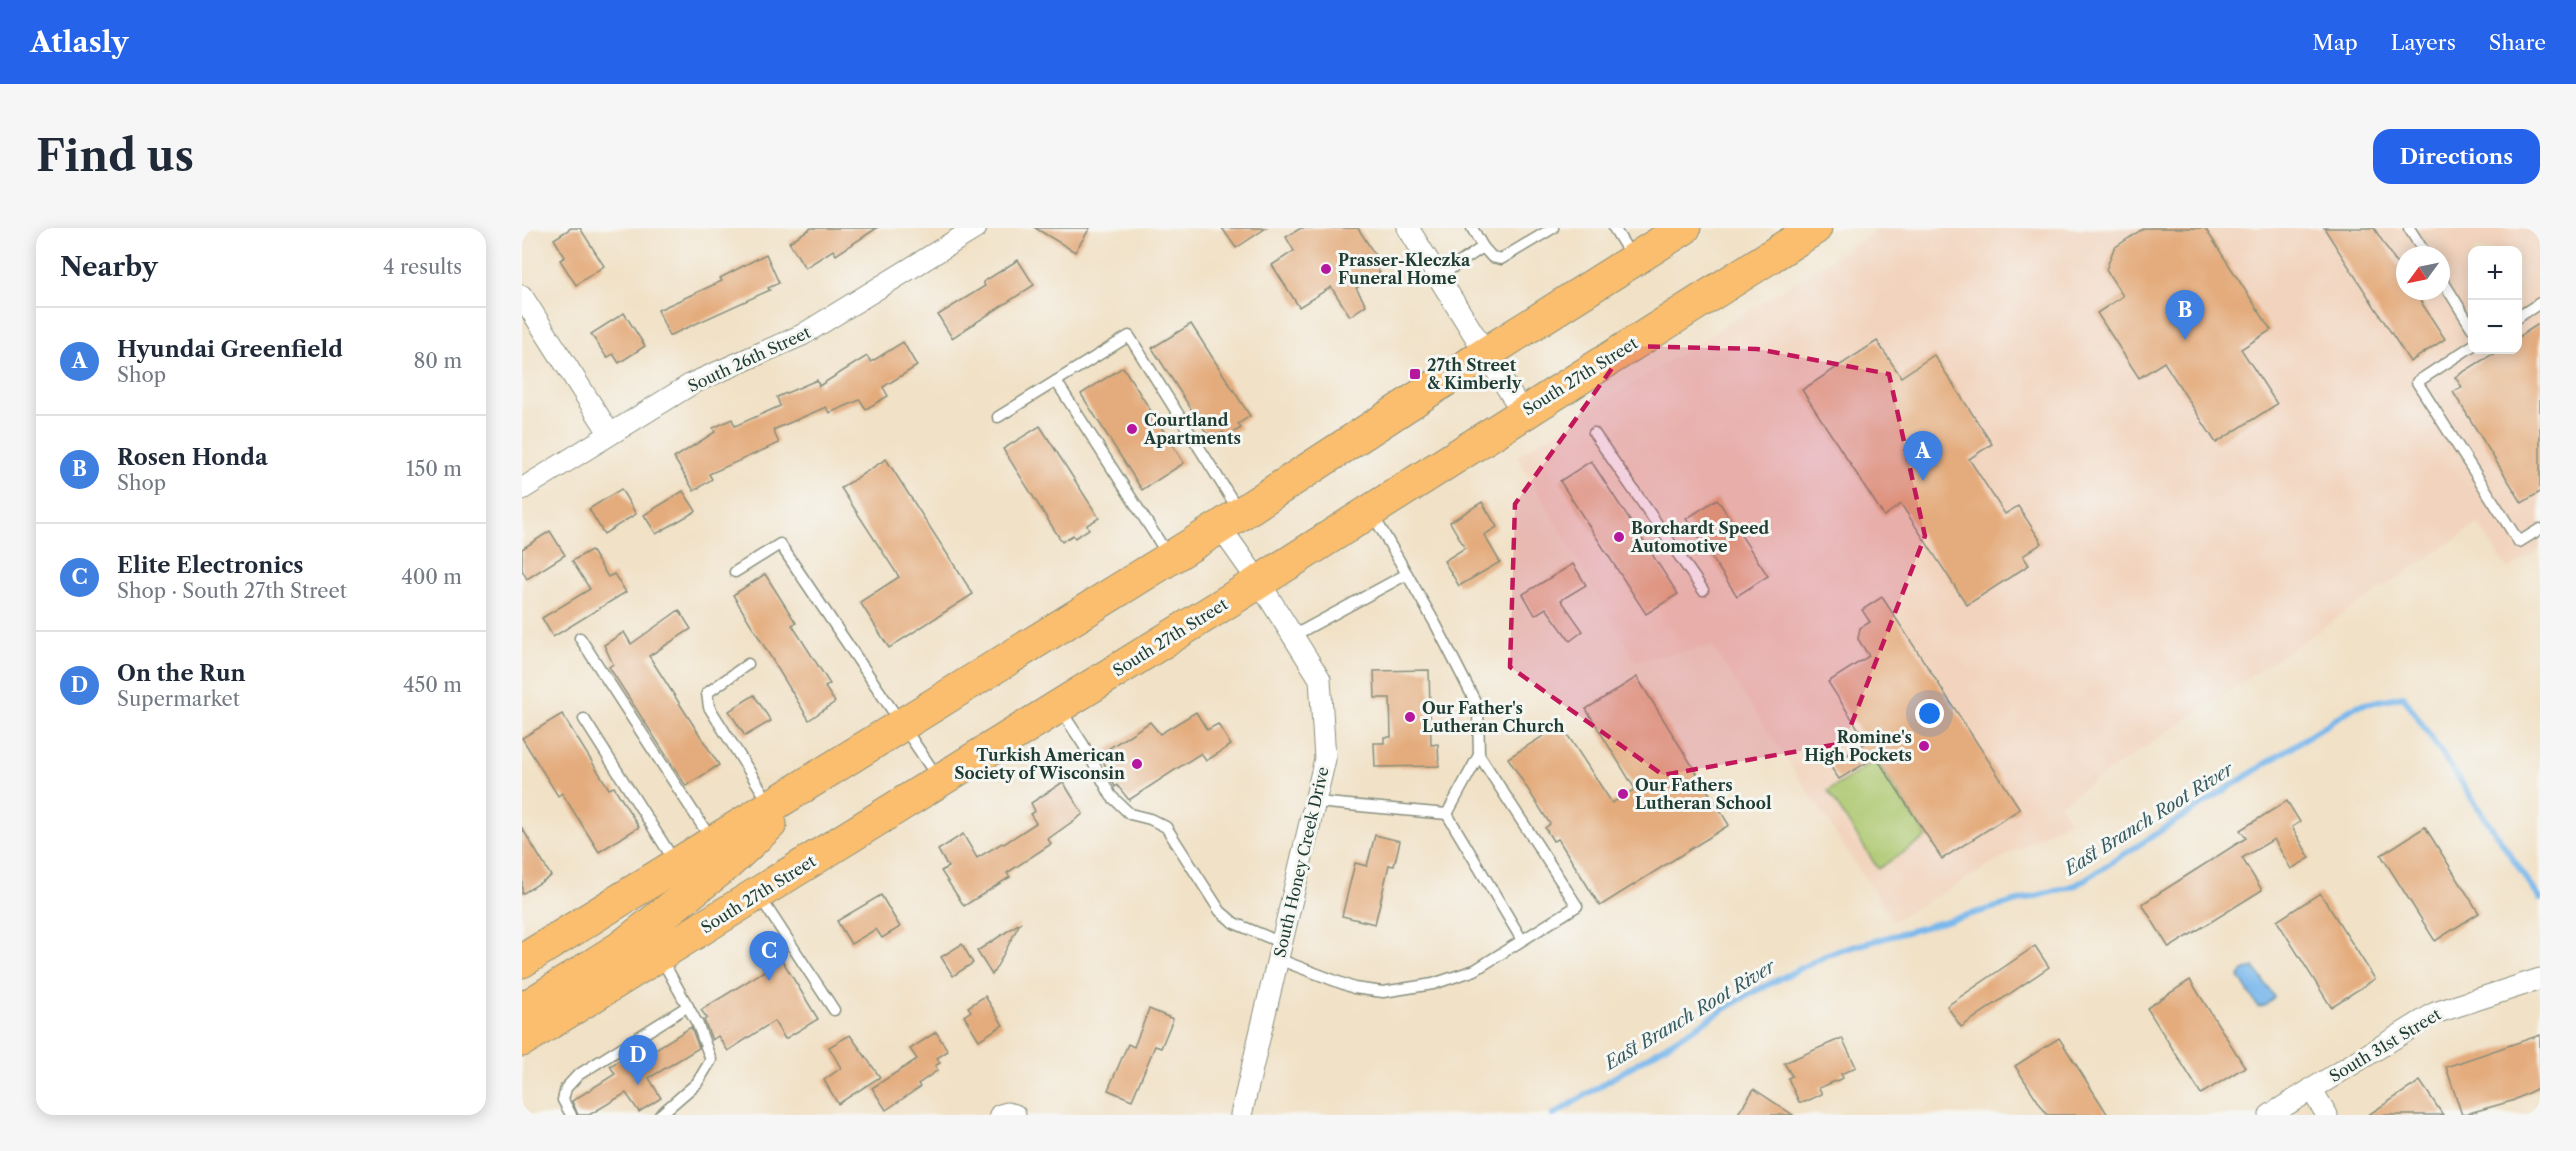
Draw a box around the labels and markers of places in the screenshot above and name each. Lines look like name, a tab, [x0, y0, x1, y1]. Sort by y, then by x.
place label: Prasser-Kleczka Funeral Home	[1338, 250, 1471, 288]
marker: Prasser-Kleczka Funeral Home	[1319, 262, 1333, 276]
pin: B	[2166, 291, 2204, 340]
place label: 27th Street & Kimberly	[1427, 355, 1523, 393]
marker: 27th Street & Kimberly	[1408, 367, 1422, 381]
place label: Courtland Apartments	[1143, 410, 1241, 448]
marker: Courtland Apartments	[1125, 422, 1139, 436]
pin: A	[1904, 432, 1942, 481]
place label: Borchardt Speed Automotive	[1630, 518, 1770, 556]
marker: Borchardt Speed Automotive	[1612, 530, 1626, 544]
place label: Our Father's Lutheran Church	[1422, 698, 1564, 736]
marker: Our Father's Lutheran Church	[1403, 710, 1417, 724]
place label: Romine's High Pockets	[1804, 727, 1912, 765]
marker: Romine's High Pockets	[1917, 739, 1931, 753]
place label: Turkish American Society of Wisconsin	[954, 745, 1125, 783]
marker: Turkish American Society of Wisconsin	[1130, 757, 1144, 771]
place label: Our Fathers Lutheran School	[1635, 775, 1772, 813]
marker: Our Fathers Lutheran School	[1616, 787, 1630, 801]
pin: C	[750, 932, 788, 981]
pin: D	[618, 1036, 658, 1085]

